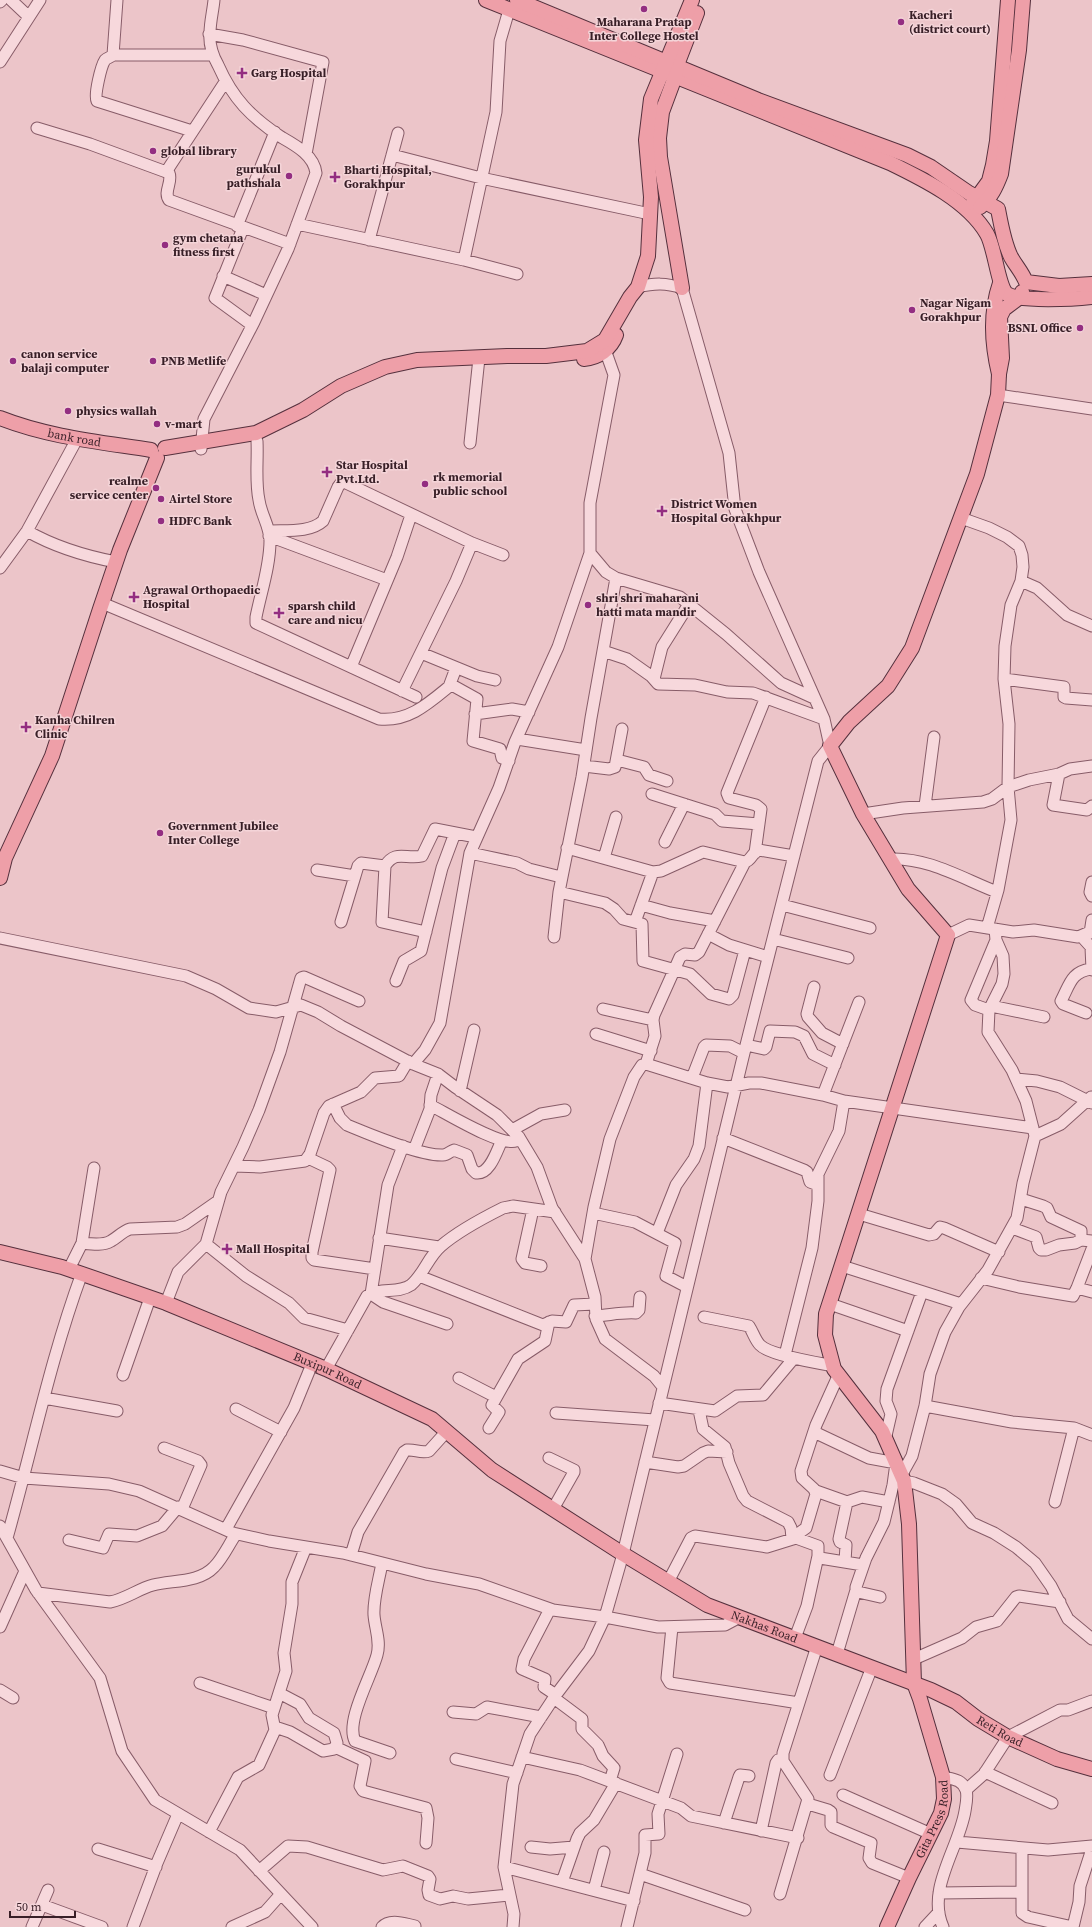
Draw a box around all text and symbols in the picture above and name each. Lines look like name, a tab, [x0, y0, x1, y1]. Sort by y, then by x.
marker: Maharana Pratap Inter College Hostel	[639, 4, 649, 14]
place label: Kacheri (district court)	[909, 7, 991, 37]
place label: Maharana Pratap Inter College Hostel	[589, 14, 699, 44]
marker: Kacheri (district court)	[896, 17, 906, 27]
place label: Garg Hospital	[251, 65, 327, 81]
marker: Garg Hospital	[236, 67, 248, 79]
place label: global library	[161, 143, 238, 159]
marker: global library	[148, 146, 158, 156]
place label: gurukul pathshala	[227, 161, 282, 191]
place label: Bharti Hospital, Gorakhpur	[344, 162, 432, 192]
marker: gurukul pathshala	[284, 171, 294, 181]
marker: Bharti Hospital, Gorakhpur	[329, 171, 341, 183]
place label: gym chetana fitness first	[173, 230, 244, 260]
marker: gym chetana fitness first	[160, 240, 170, 250]
place label: Nagar Nigam Gorakhpur	[920, 295, 991, 325]
marker: Nagar Nigam Gorakhpur	[907, 305, 917, 315]
place label: BSNL Office	[1008, 320, 1072, 336]
marker: BSNL Office	[1075, 323, 1085, 333]
place label: canon service balaji computer	[21, 346, 109, 376]
place label: PNB Metlife	[161, 353, 226, 369]
marker: canon service balaji computer	[8, 356, 18, 366]
marker: PNB Metlife	[148, 356, 158, 366]
place label: physics wallah	[76, 403, 157, 419]
marker: physics wallah	[63, 406, 73, 416]
place label: v-mart	[164, 416, 203, 432]
marker: v-mart	[152, 419, 162, 429]
street label: bank road	[46, 425, 102, 450]
place label: Star Hospital Pvt.Ltd.	[336, 457, 408, 487]
marker: Star Hospital Pvt.Ltd.	[321, 466, 333, 478]
place label: rk memorial public school	[433, 469, 508, 499]
place label: realme service center	[70, 473, 148, 503]
marker: rk memorial public school	[420, 479, 430, 489]
marker: realme service center	[151, 483, 161, 493]
place label: Airtel Store	[169, 491, 232, 507]
marker: Airtel Store	[156, 494, 166, 504]
place label: District Women Hospital Gorakhpur	[671, 496, 782, 526]
marker: District Women Hospital Gorakhpur	[656, 505, 668, 517]
place label: HDFC Bank	[169, 513, 233, 529]
marker: HDFC Bank	[156, 516, 166, 526]
place label: Agrawal Orthopaedic Hospital	[143, 582, 260, 612]
place label: shri shri maharani hatti mata mandir	[596, 590, 699, 620]
marker: Agrawal Orthopaedic Hospital	[128, 591, 140, 603]
place label: sparsh child care and nicu	[288, 598, 363, 628]
marker: shri shri maharani hatti mata mandir	[583, 600, 593, 610]
marker: sparsh child care and nicu	[273, 607, 285, 619]
place label: Kanha Chilren Clinic	[35, 712, 115, 742]
marker: Kanha Chilren Clinic	[20, 721, 32, 733]
place label: Government Jubilee Inter College	[168, 818, 278, 848]
marker: Government Jubilee Inter College	[155, 828, 165, 838]
place label: Mall Hospital	[236, 1241, 310, 1257]
marker: Mall Hospital	[221, 1243, 233, 1255]
street label: Buxipur Road	[291, 1348, 365, 1393]
street label: Nakhas Road	[729, 1607, 800, 1647]
street label: Reti Road	[973, 1712, 1026, 1751]
street label: Gita Press Road	[912, 1779, 952, 1861]
scale bar	[10, 1893, 75, 1919]
text: 50 m	[16, 1899, 42, 1915]

